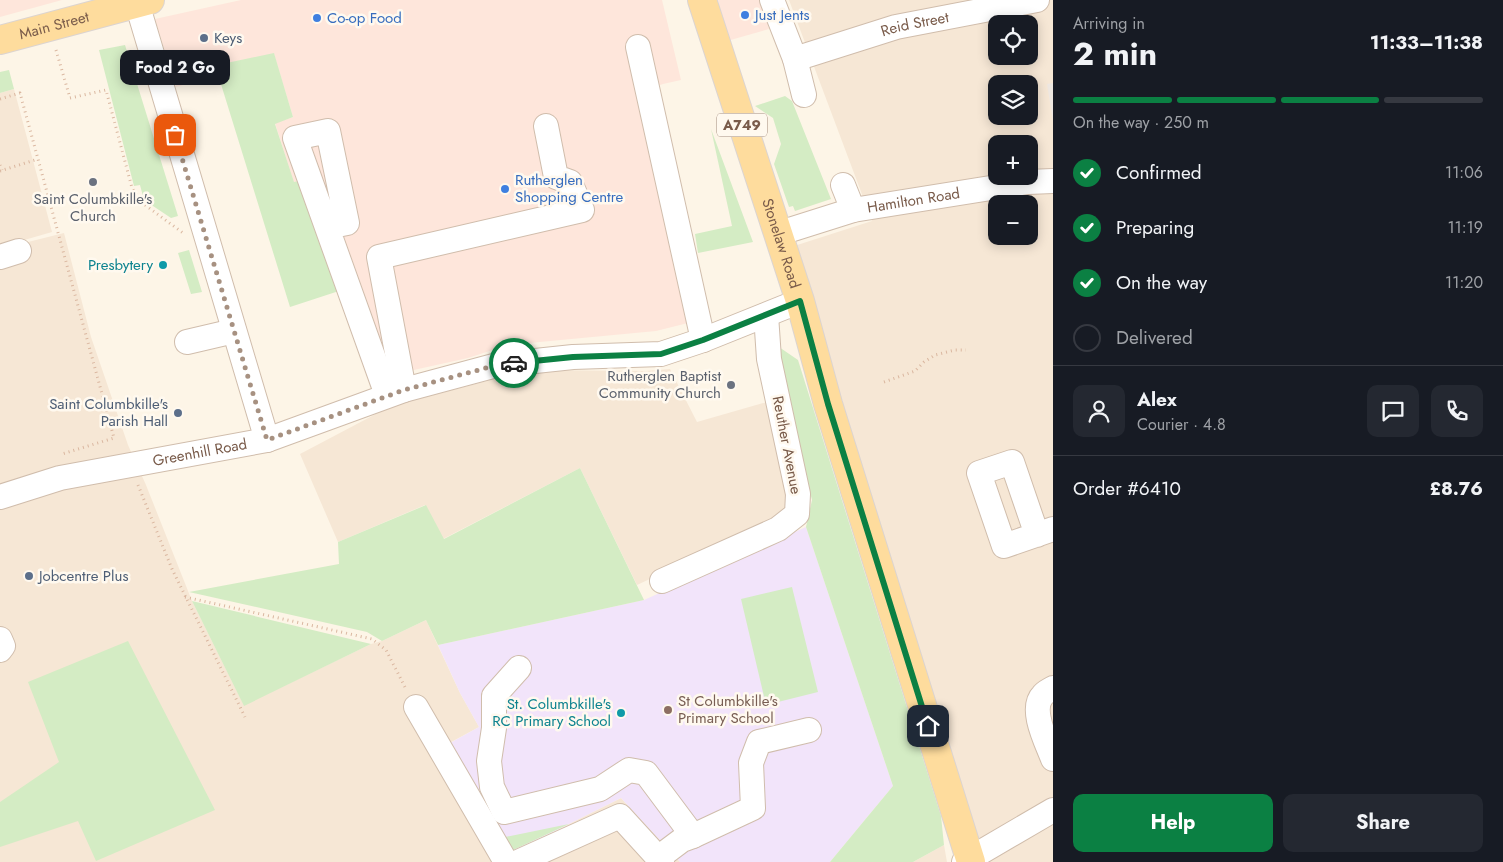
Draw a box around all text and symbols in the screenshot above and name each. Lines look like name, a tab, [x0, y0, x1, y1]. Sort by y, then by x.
place label: Just Jents	[753, 4, 809, 26]
street label: Main Street	[17, 6, 92, 45]
street label: Reid Street	[878, 6, 951, 42]
place label: Co-op Food	[327, 7, 402, 29]
marker: Just Jents	[739, 9, 751, 21]
marker: Co-op Food	[311, 12, 323, 24]
text: Arriving in	[1073, 12, 1145, 35]
map controls	[988, 15, 1038, 245]
button: locate	[988, 15, 1038, 65]
place label: Keys	[214, 27, 242, 49]
text: 11:33–11:38	[1370, 29, 1483, 56]
text: 2 min	[1073, 31, 1157, 77]
marker: Keys	[198, 32, 210, 44]
callout: Food 2 Go	[120, 50, 230, 85]
text: Food 2 Go	[135, 56, 215, 79]
button: layers	[988, 75, 1038, 125]
text: On the way · 250 m	[1073, 111, 1209, 134]
pin	[154, 114, 196, 156]
road number: A749	[717, 114, 767, 136]
icon: bag	[161, 121, 189, 149]
button: +	[988, 135, 1038, 185]
icon: check	[1073, 159, 1101, 187]
text: Confirmed	[1116, 159, 1202, 186]
text: 11:06	[1445, 161, 1483, 184]
place label: Rutherglen Shopping Centre	[515, 169, 624, 208]
marker: Saint Columbkille's Church	[87, 176, 99, 188]
street label: Hamilton Road	[866, 182, 961, 219]
marker: Rutherglen Shopping Centre	[499, 183, 511, 195]
place label: Saint Columbkille's Church	[34, 188, 152, 227]
button: −	[988, 195, 1038, 245]
street label: Stonelaw Road	[756, 196, 806, 291]
icon: check	[1073, 214, 1101, 242]
text: Preparing	[1116, 214, 1194, 241]
text: 11:19	[1447, 216, 1483, 239]
place label: Presbytery	[88, 254, 153, 276]
marker: Presbytery	[157, 259, 169, 271]
icon: check	[1073, 269, 1101, 297]
text: On the way	[1116, 269, 1207, 296]
text: 11:20	[1445, 271, 1483, 294]
text: Delivered	[1116, 324, 1193, 351]
courier	[489, 338, 539, 388]
icon: car	[500, 349, 528, 377]
place label: Rutherglen Baptist Community Church	[599, 365, 721, 404]
marker: Rutherglen Baptist Community Church	[725, 379, 737, 391]
button: person	[1073, 385, 1125, 437]
button: chat	[1367, 385, 1419, 437]
button: phone	[1431, 385, 1483, 437]
text: Alex	[1137, 386, 1177, 413]
place label: Saint Columbkille's Parish Hall	[49, 393, 168, 432]
street label: Reuther Avenue	[767, 394, 807, 496]
marker: Saint Columbkille's Parish Hall	[172, 407, 184, 419]
text: Courier · 4.8	[1137, 413, 1226, 436]
street label: Greenhill Road	[151, 433, 249, 472]
text: Order #6410	[1073, 475, 1181, 502]
text: £8.76	[1429, 475, 1483, 502]
place label: Jobcentre Plus	[37, 565, 128, 587]
marker: Jobcentre Plus	[23, 570, 35, 582]
place label: St Columbkille's Primary School	[678, 690, 778, 729]
place label: St. Columbkille's RC Primary School	[492, 693, 611, 732]
marker: St Columbkille's Primary School	[662, 704, 674, 716]
pin	[907, 705, 949, 747]
marker: St. Columbkille's RC Primary School	[615, 707, 627, 719]
icon: home	[914, 712, 942, 740]
button: Help	[1073, 794, 1273, 852]
button: Share	[1283, 794, 1483, 852]

